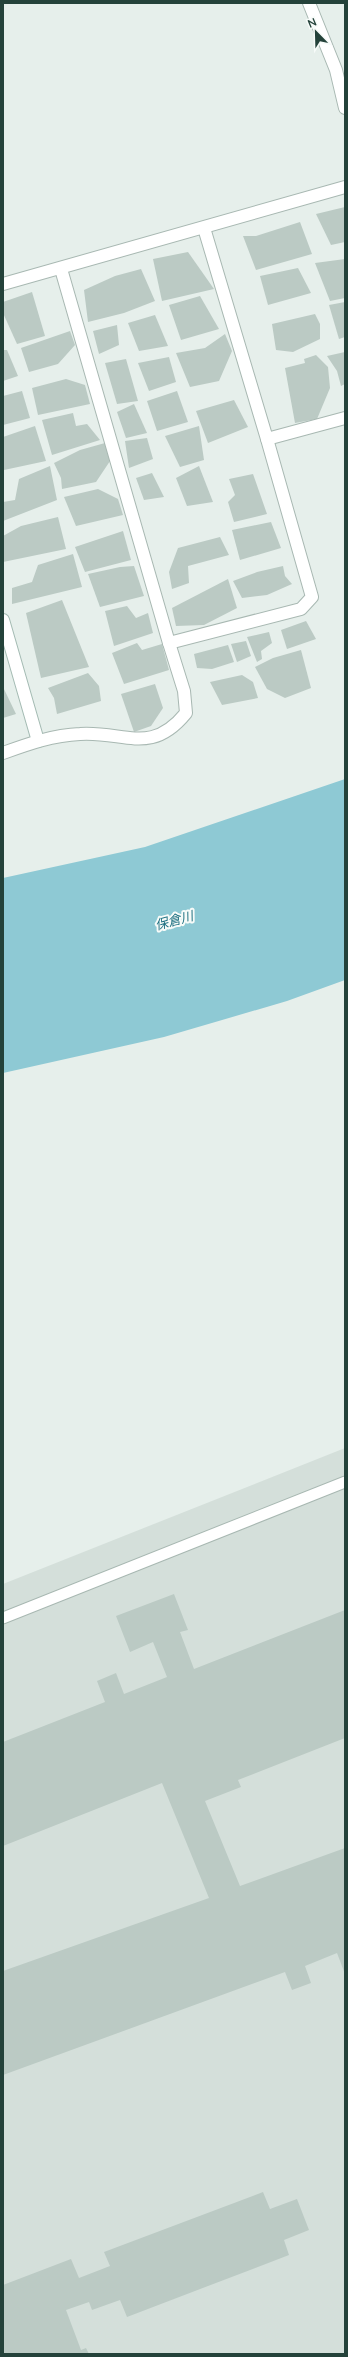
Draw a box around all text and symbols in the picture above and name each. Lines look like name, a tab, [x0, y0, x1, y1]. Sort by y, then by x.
north arrow	[296, 12, 336, 52]
text: N	[306, 15, 319, 31]
water label: 保倉川	[153, 907, 197, 933]

